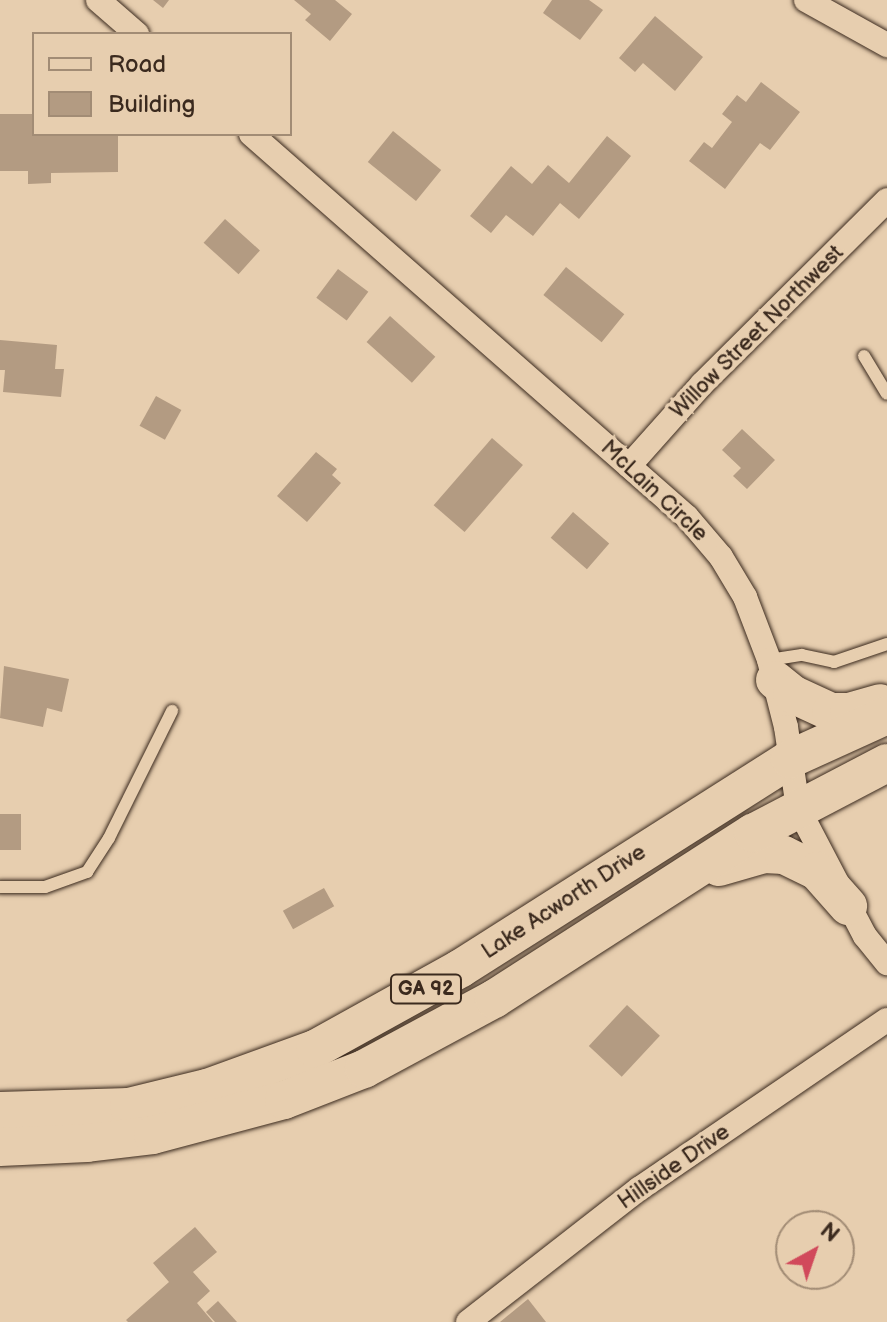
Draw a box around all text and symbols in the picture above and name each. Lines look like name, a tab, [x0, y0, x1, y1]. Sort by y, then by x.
legend	[32, 32, 292, 136]
text: Road	[108, 50, 166, 79]
text: Building	[108, 90, 195, 119]
street label: Willow Street Northwest	[665, 240, 849, 424]
street label: McLain Circle	[595, 435, 713, 547]
street label: Lake Acworth Drive	[477, 839, 651, 965]
road number: GA 92	[388, 973, 464, 1005]
street label: Hillside Drive	[613, 1119, 735, 1215]
north arrow	[775, 1210, 855, 1290]
text: N	[814, 1217, 844, 1248]

